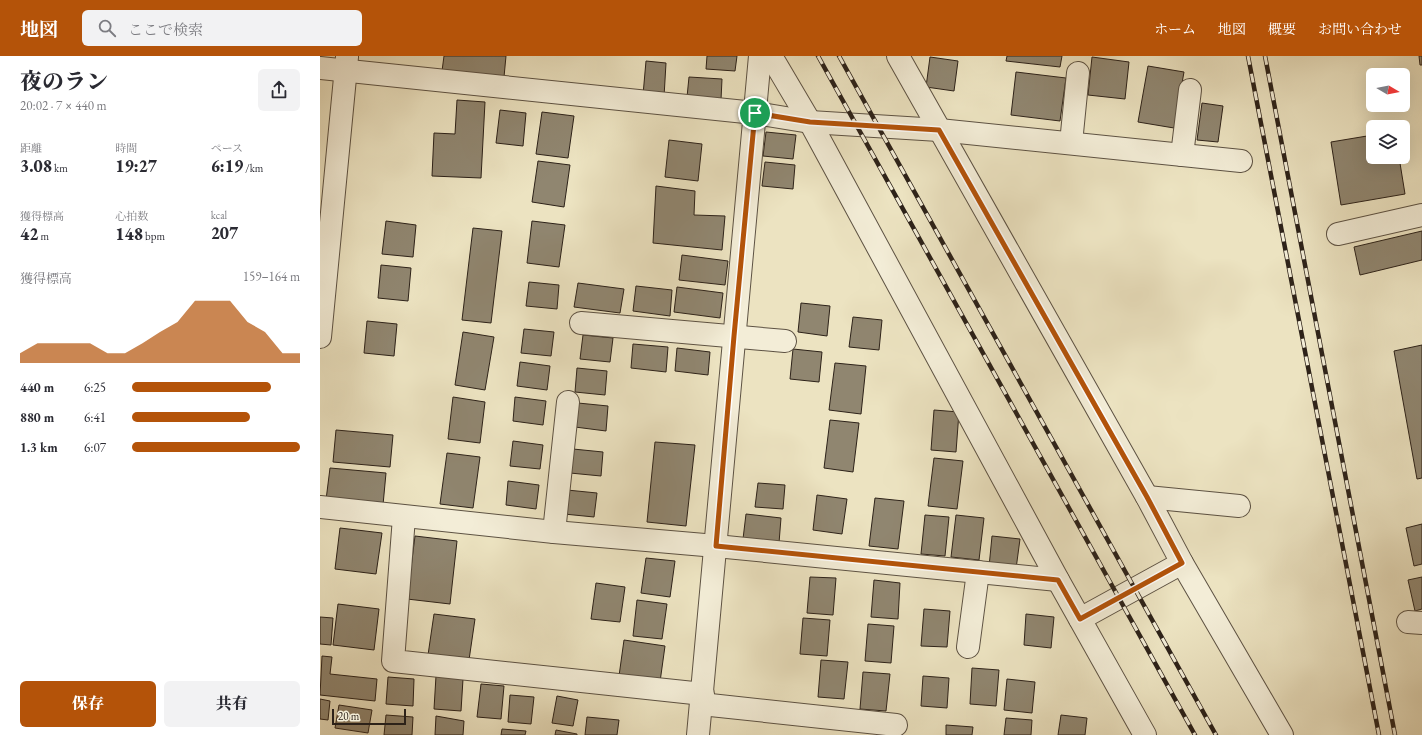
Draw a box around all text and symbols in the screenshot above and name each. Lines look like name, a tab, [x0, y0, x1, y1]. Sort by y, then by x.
search box	[82, 10, 362, 46]
text: 地図	[20, 17, 58, 42]
icon: search	[96, 17, 118, 39]
text: ここで検索	[128, 20, 203, 39]
text: ホーム	[1154, 20, 1196, 38]
text: 地図	[1218, 20, 1246, 38]
text: 概要	[1268, 20, 1296, 38]
text: お問い合わせ	[1318, 20, 1402, 38]
text: 夜のラン	[20, 67, 108, 96]
north arrow	[1366, 68, 1410, 112]
map controls	[1366, 68, 1410, 164]
button: share	[258, 69, 300, 111]
pin	[738, 96, 772, 130]
text: 20:02 · 7 × 440 m	[20, 97, 107, 114]
icon: arrive	[744, 102, 766, 124]
button: layers	[1366, 120, 1410, 164]
text: 距離	[20, 141, 42, 155]
text: 時間	[115, 141, 137, 155]
text: ペース	[211, 141, 243, 155]
text: 3.08	[20, 155, 52, 177]
text: 19:27	[115, 155, 157, 177]
text: 6:19	[211, 155, 243, 177]
text: km	[52, 161, 68, 175]
text: /km	[243, 161, 263, 175]
text: kcal	[211, 208, 227, 222]
text: 獲得標高	[20, 209, 64, 223]
text: 心拍数	[115, 209, 148, 223]
text: 207	[211, 222, 238, 244]
text: 42	[20, 223, 38, 245]
text: 148	[115, 223, 143, 245]
text: m	[38, 229, 49, 243]
text: bpm	[143, 229, 165, 243]
text: 159–164 m	[243, 268, 300, 285]
text: 獲得標高	[20, 270, 72, 287]
text: 440 m	[20, 379, 54, 396]
text: 6:25	[84, 379, 106, 396]
text: 880 m	[20, 409, 54, 426]
text: 6:41	[84, 409, 106, 426]
text: 1.3 km	[20, 439, 58, 456]
text: 6:07	[84, 439, 106, 456]
button: 保存	[20, 681, 156, 727]
button: 共有	[164, 681, 300, 727]
scale bar	[332, 707, 406, 726]
text: 20 m	[338, 709, 359, 723]

